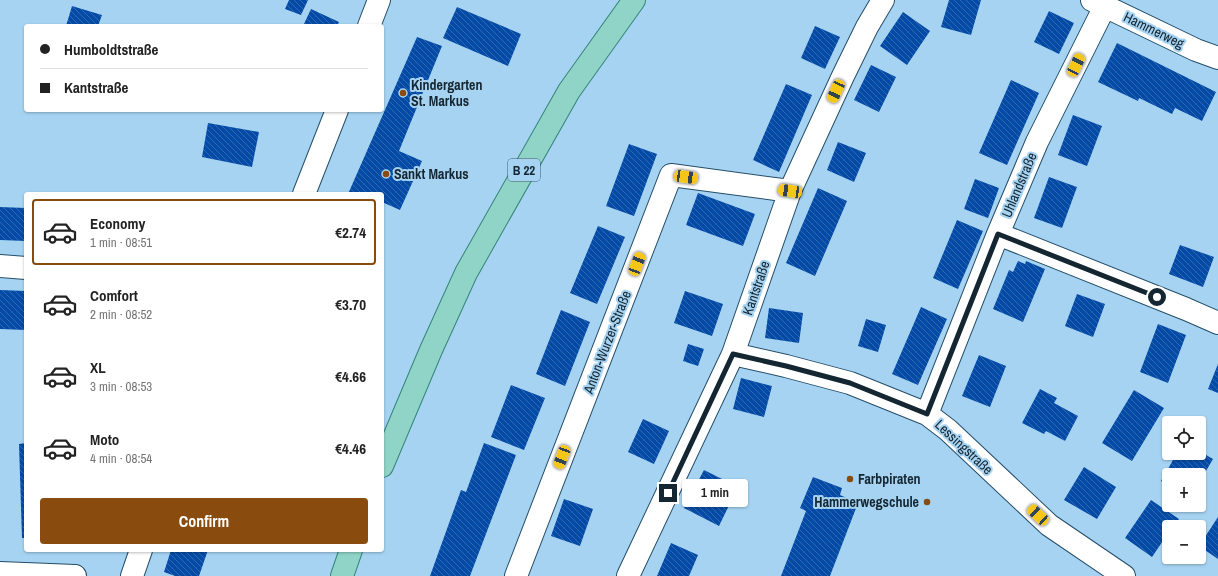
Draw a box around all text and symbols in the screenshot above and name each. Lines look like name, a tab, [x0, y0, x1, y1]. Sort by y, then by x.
street label: Hammerweg	[1121, 8, 1188, 53]
text: Humboldtstraße	[64, 39, 158, 60]
car	[1065, 52, 1087, 78]
place label: Kindergarten St. Markus	[411, 76, 482, 110]
text: Kantstraße	[64, 77, 128, 98]
car	[825, 78, 847, 104]
marker: Kindergarten St. Markus	[398, 88, 408, 98]
street label: Uhlandstraße	[997, 150, 1041, 220]
road number: B 22	[508, 159, 540, 181]
place label: Sankt Markus	[394, 165, 469, 183]
marker: Sankt Markus	[381, 169, 391, 179]
car	[673, 169, 699, 185]
car	[777, 183, 803, 199]
text: Economy	[90, 213, 145, 234]
icon: car	[42, 214, 78, 250]
text: €2.74	[335, 222, 366, 243]
text: 1 min · 08:51	[90, 234, 152, 251]
car	[627, 251, 647, 277]
street label: Kantstraße	[738, 259, 774, 317]
text: Comfort	[90, 285, 138, 306]
icon: car	[42, 286, 78, 322]
street label: Anton-Wurzer-Straße	[579, 288, 635, 397]
route start	[1148, 288, 1166, 306]
text: €3.70	[335, 294, 366, 315]
text: 2 min · 08:52	[90, 306, 152, 323]
text: XL	[90, 357, 106, 378]
icon: car	[42, 358, 78, 394]
text: €4.66	[335, 366, 366, 387]
text: 3 min · 08:53	[90, 378, 152, 395]
street label: Lessingstraße	[931, 416, 997, 478]
map controls	[1162, 416, 1206, 564]
button: locate	[1162, 416, 1206, 460]
text: Moto	[90, 429, 119, 450]
icon: car	[42, 430, 78, 466]
text: €4.46	[335, 438, 366, 459]
car	[552, 444, 572, 470]
text: 4 min · 08:54	[90, 450, 152, 467]
button: +	[1162, 468, 1206, 512]
place label: Farbpiraten	[858, 470, 921, 488]
marker: Farbpiraten	[845, 474, 855, 484]
callout: 1 min	[682, 479, 748, 507]
route end	[659, 484, 677, 502]
text: 1 min	[701, 484, 729, 501]
place label: Hammerwegschule	[814, 493, 919, 511]
marker: Hammerwegschule	[922, 497, 932, 507]
button: Confirm	[40, 498, 368, 544]
car	[1025, 502, 1051, 528]
button: −	[1162, 520, 1206, 564]

